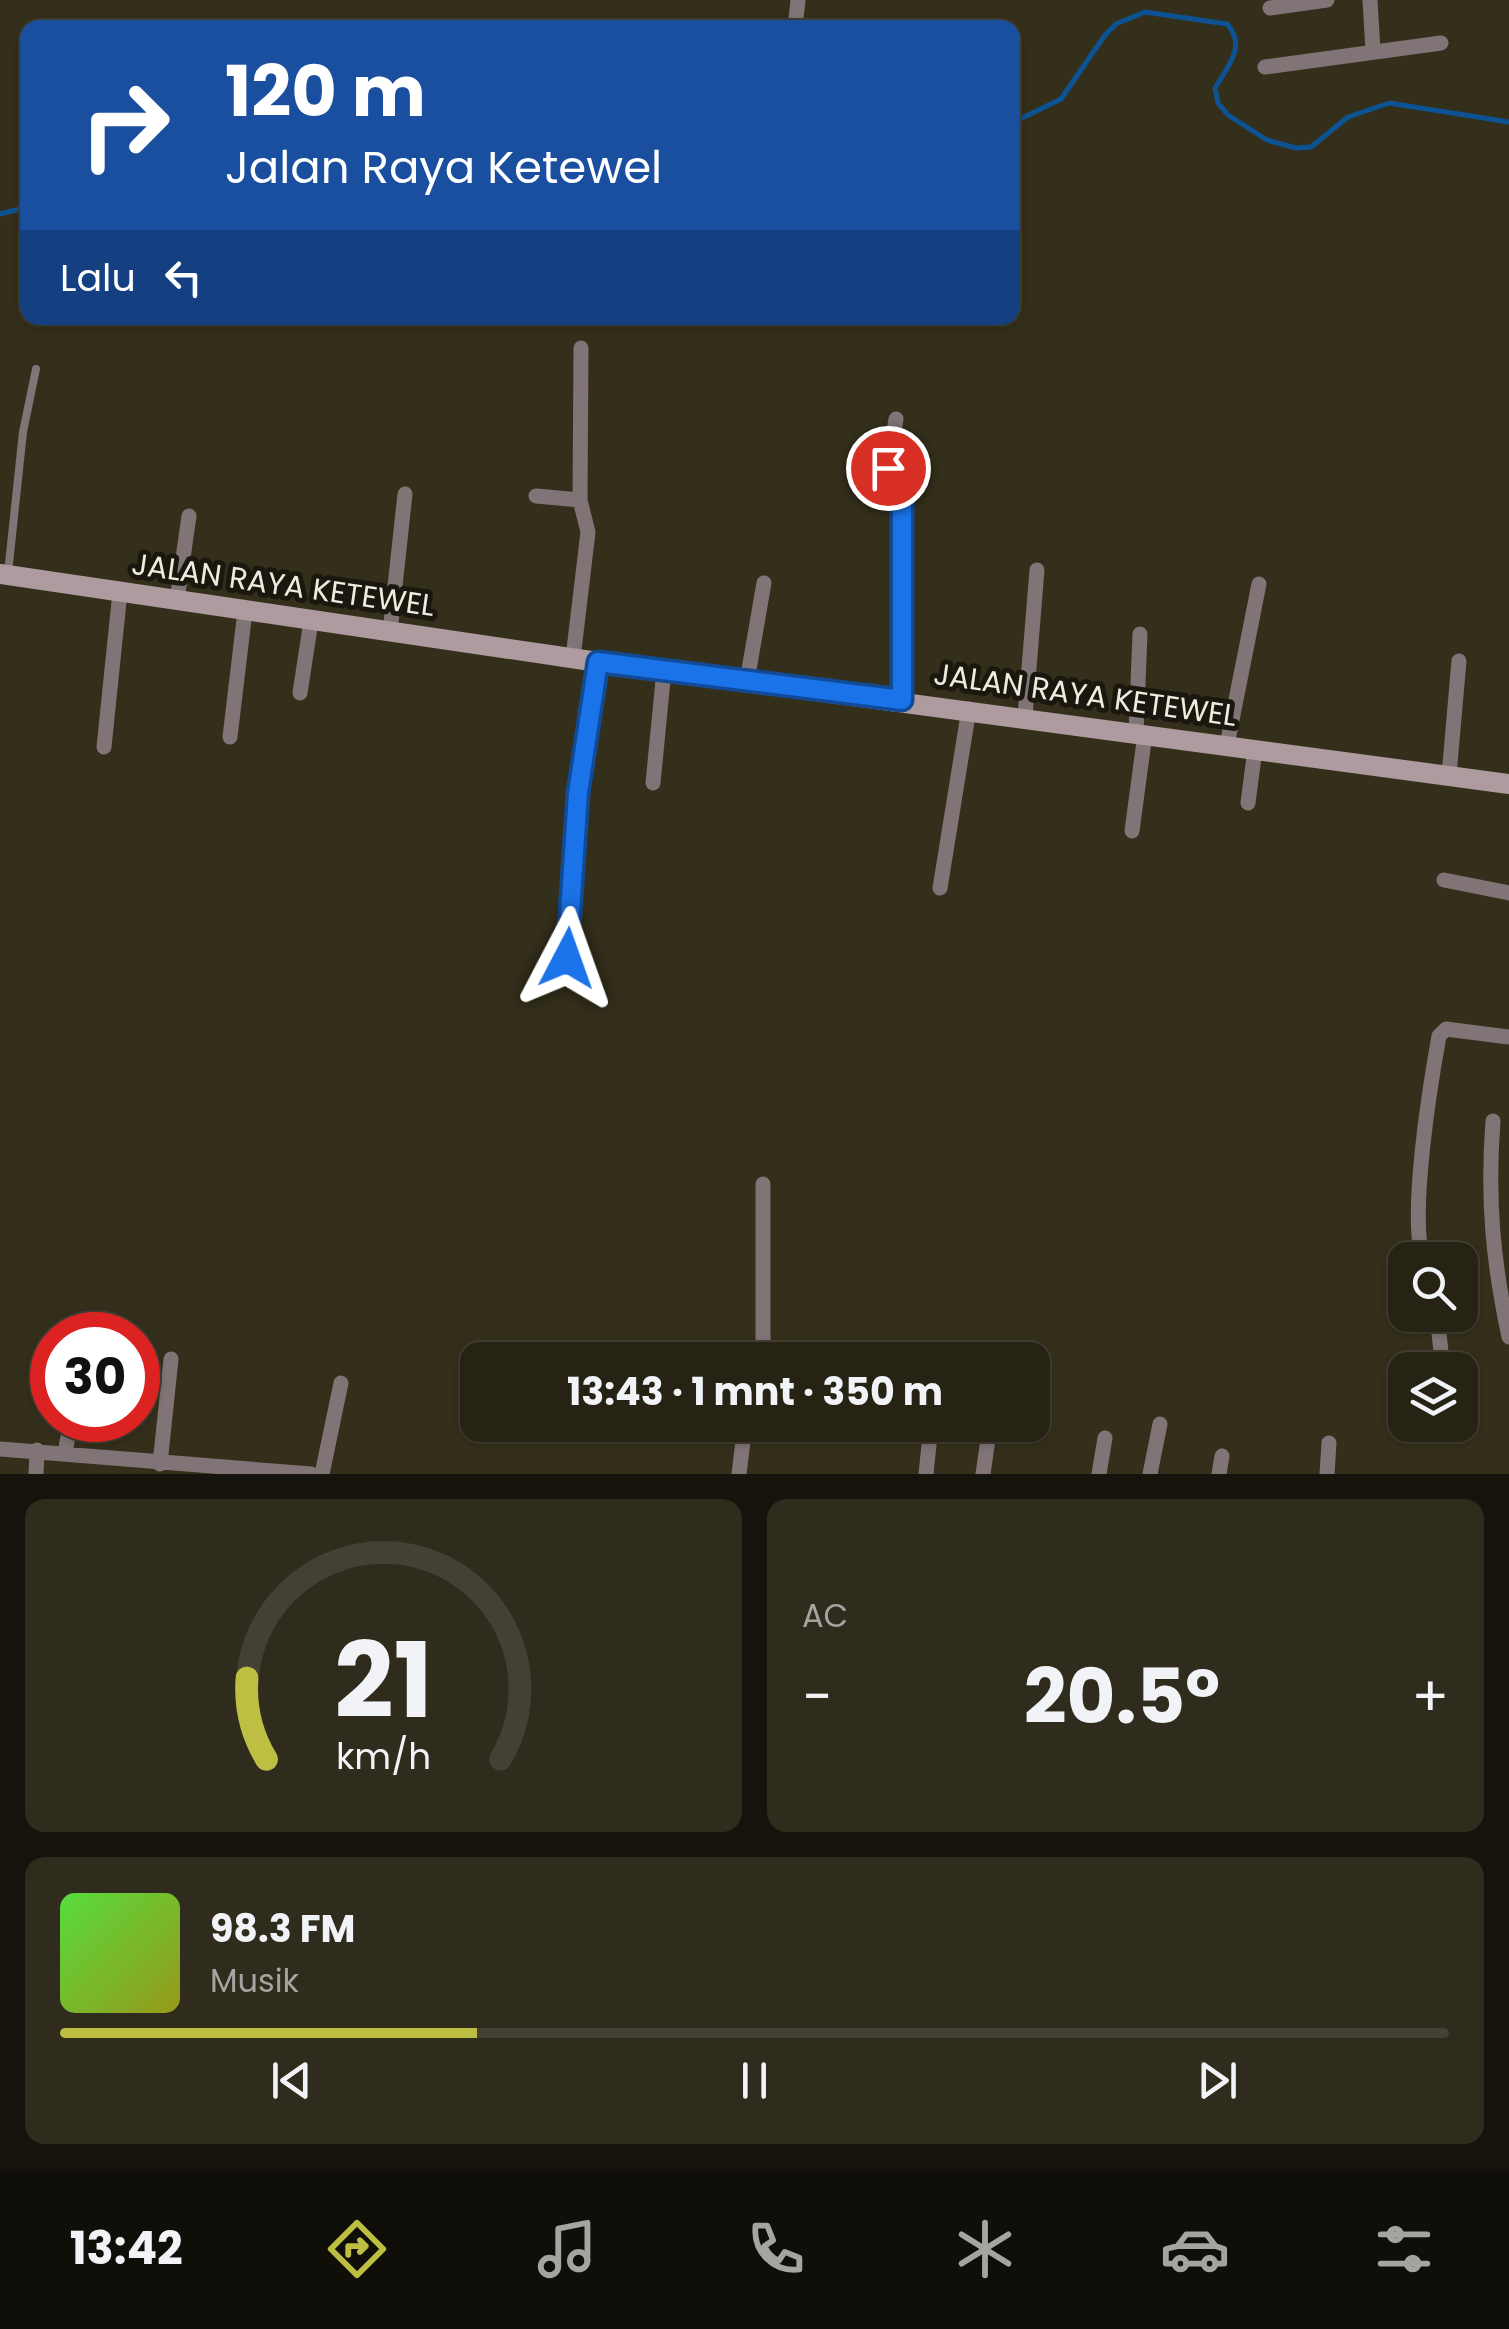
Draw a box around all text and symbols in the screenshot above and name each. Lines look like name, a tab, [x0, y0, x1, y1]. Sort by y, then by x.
text: 120 m	[225, 42, 426, 141]
icon: right	[60, 60, 190, 190]
text: Jalan Raya Ketewel	[225, 136, 662, 199]
icon: left	[156, 250, 211, 305]
text: Lalu	[60, 251, 136, 304]
pin	[846, 426, 931, 511]
icon: arrive	[861, 441, 916, 496]
street label: JALAN RAYA KETEWEL	[129, 542, 437, 627]
street label: JALAN RAYA KETEWEL	[931, 652, 1239, 737]
position arrow	[515, 906, 619, 1010]
map controls	[1388, 1242, 1478, 1442]
button: search	[1388, 1242, 1478, 1332]
speed limit sign: 30	[30, 1312, 160, 1442]
button: layers	[1388, 1352, 1478, 1442]
text: 13:43 · 1 mnt · 350 m	[567, 1365, 943, 1418]
text: AC	[802, 1593, 848, 1638]
text: 21	[334, 1608, 433, 1753]
text: 20.5°	[1024, 1644, 1220, 1749]
text: −	[802, 1658, 832, 1735]
text: +	[1411, 1658, 1449, 1735]
text: km/h	[336, 1731, 431, 1782]
text: 98.3 FM	[210, 1902, 355, 1955]
text: Musik	[210, 1958, 299, 2003]
icon: previous	[264, 2053, 319, 2108]
icon: pause	[727, 2053, 782, 2108]
icon: next	[1190, 2053, 1245, 2108]
icon: directions	[322, 2214, 392, 2284]
icon: music	[532, 2214, 602, 2284]
icon: phone	[741, 2214, 811, 2284]
icon: climate	[950, 2214, 1020, 2284]
icon: car	[1160, 2214, 1230, 2284]
icon: filters	[1369, 2214, 1439, 2284]
text: 13:42	[70, 2217, 183, 2280]

